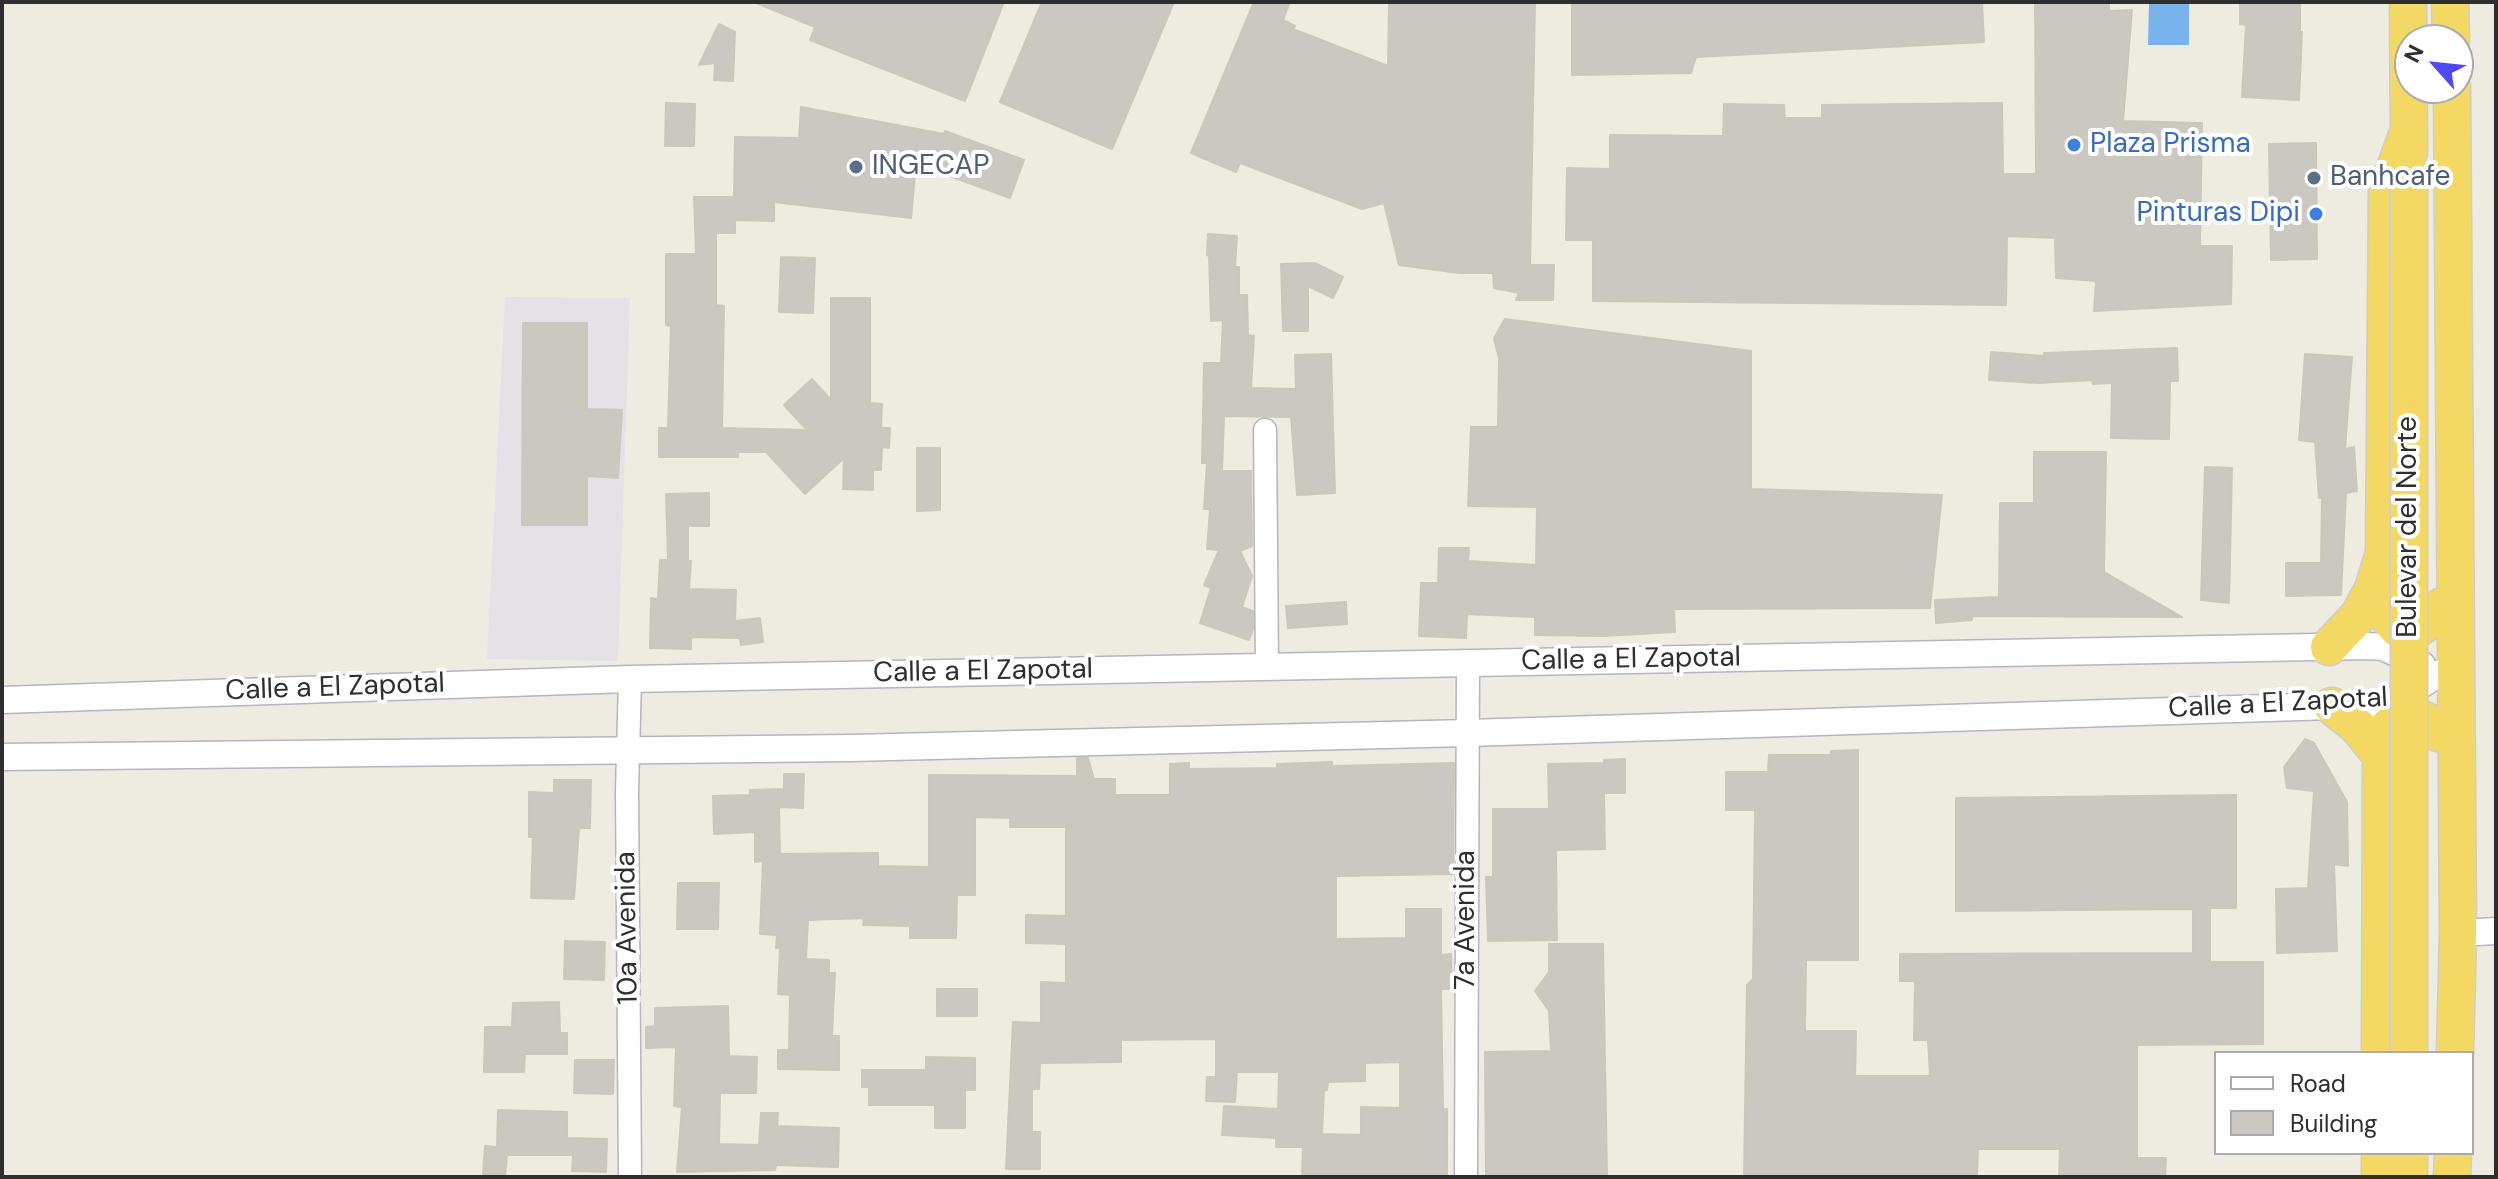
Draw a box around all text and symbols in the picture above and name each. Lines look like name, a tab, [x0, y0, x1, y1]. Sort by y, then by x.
north arrow	[2394, 24, 2474, 104]
text: N	[2397, 40, 2431, 68]
place label: Plaza Prisma	[2090, 128, 2251, 162]
marker: Plaza Prisma	[2065, 136, 2083, 154]
place label: INGECAP	[872, 150, 989, 184]
marker: INGECAP	[847, 158, 865, 176]
place label: Banhcafe	[2330, 161, 2450, 195]
marker: Banhcafe	[2305, 169, 2323, 187]
place label: Pinturas Dipi	[2137, 197, 2300, 231]
marker: Pinturas Dipi	[2307, 205, 2325, 223]
street label: Bulevar del Norte	[2392, 416, 2426, 638]
street label: Calle a El Zapotal	[1521, 641, 1741, 679]
street label: Calle a El Zapotal	[873, 653, 1093, 691]
street label: Calle a El Zapotal	[225, 667, 445, 709]
street label: Calle a El Zapotal	[2167, 681, 2389, 727]
street label: 7a Avenida	[1450, 850, 1484, 990]
street label: 10a Avenida	[610, 851, 646, 1005]
legend	[2214, 1051, 2474, 1155]
text: Road	[2290, 1068, 2346, 1099]
text: Building	[2290, 1108, 2377, 1139]

